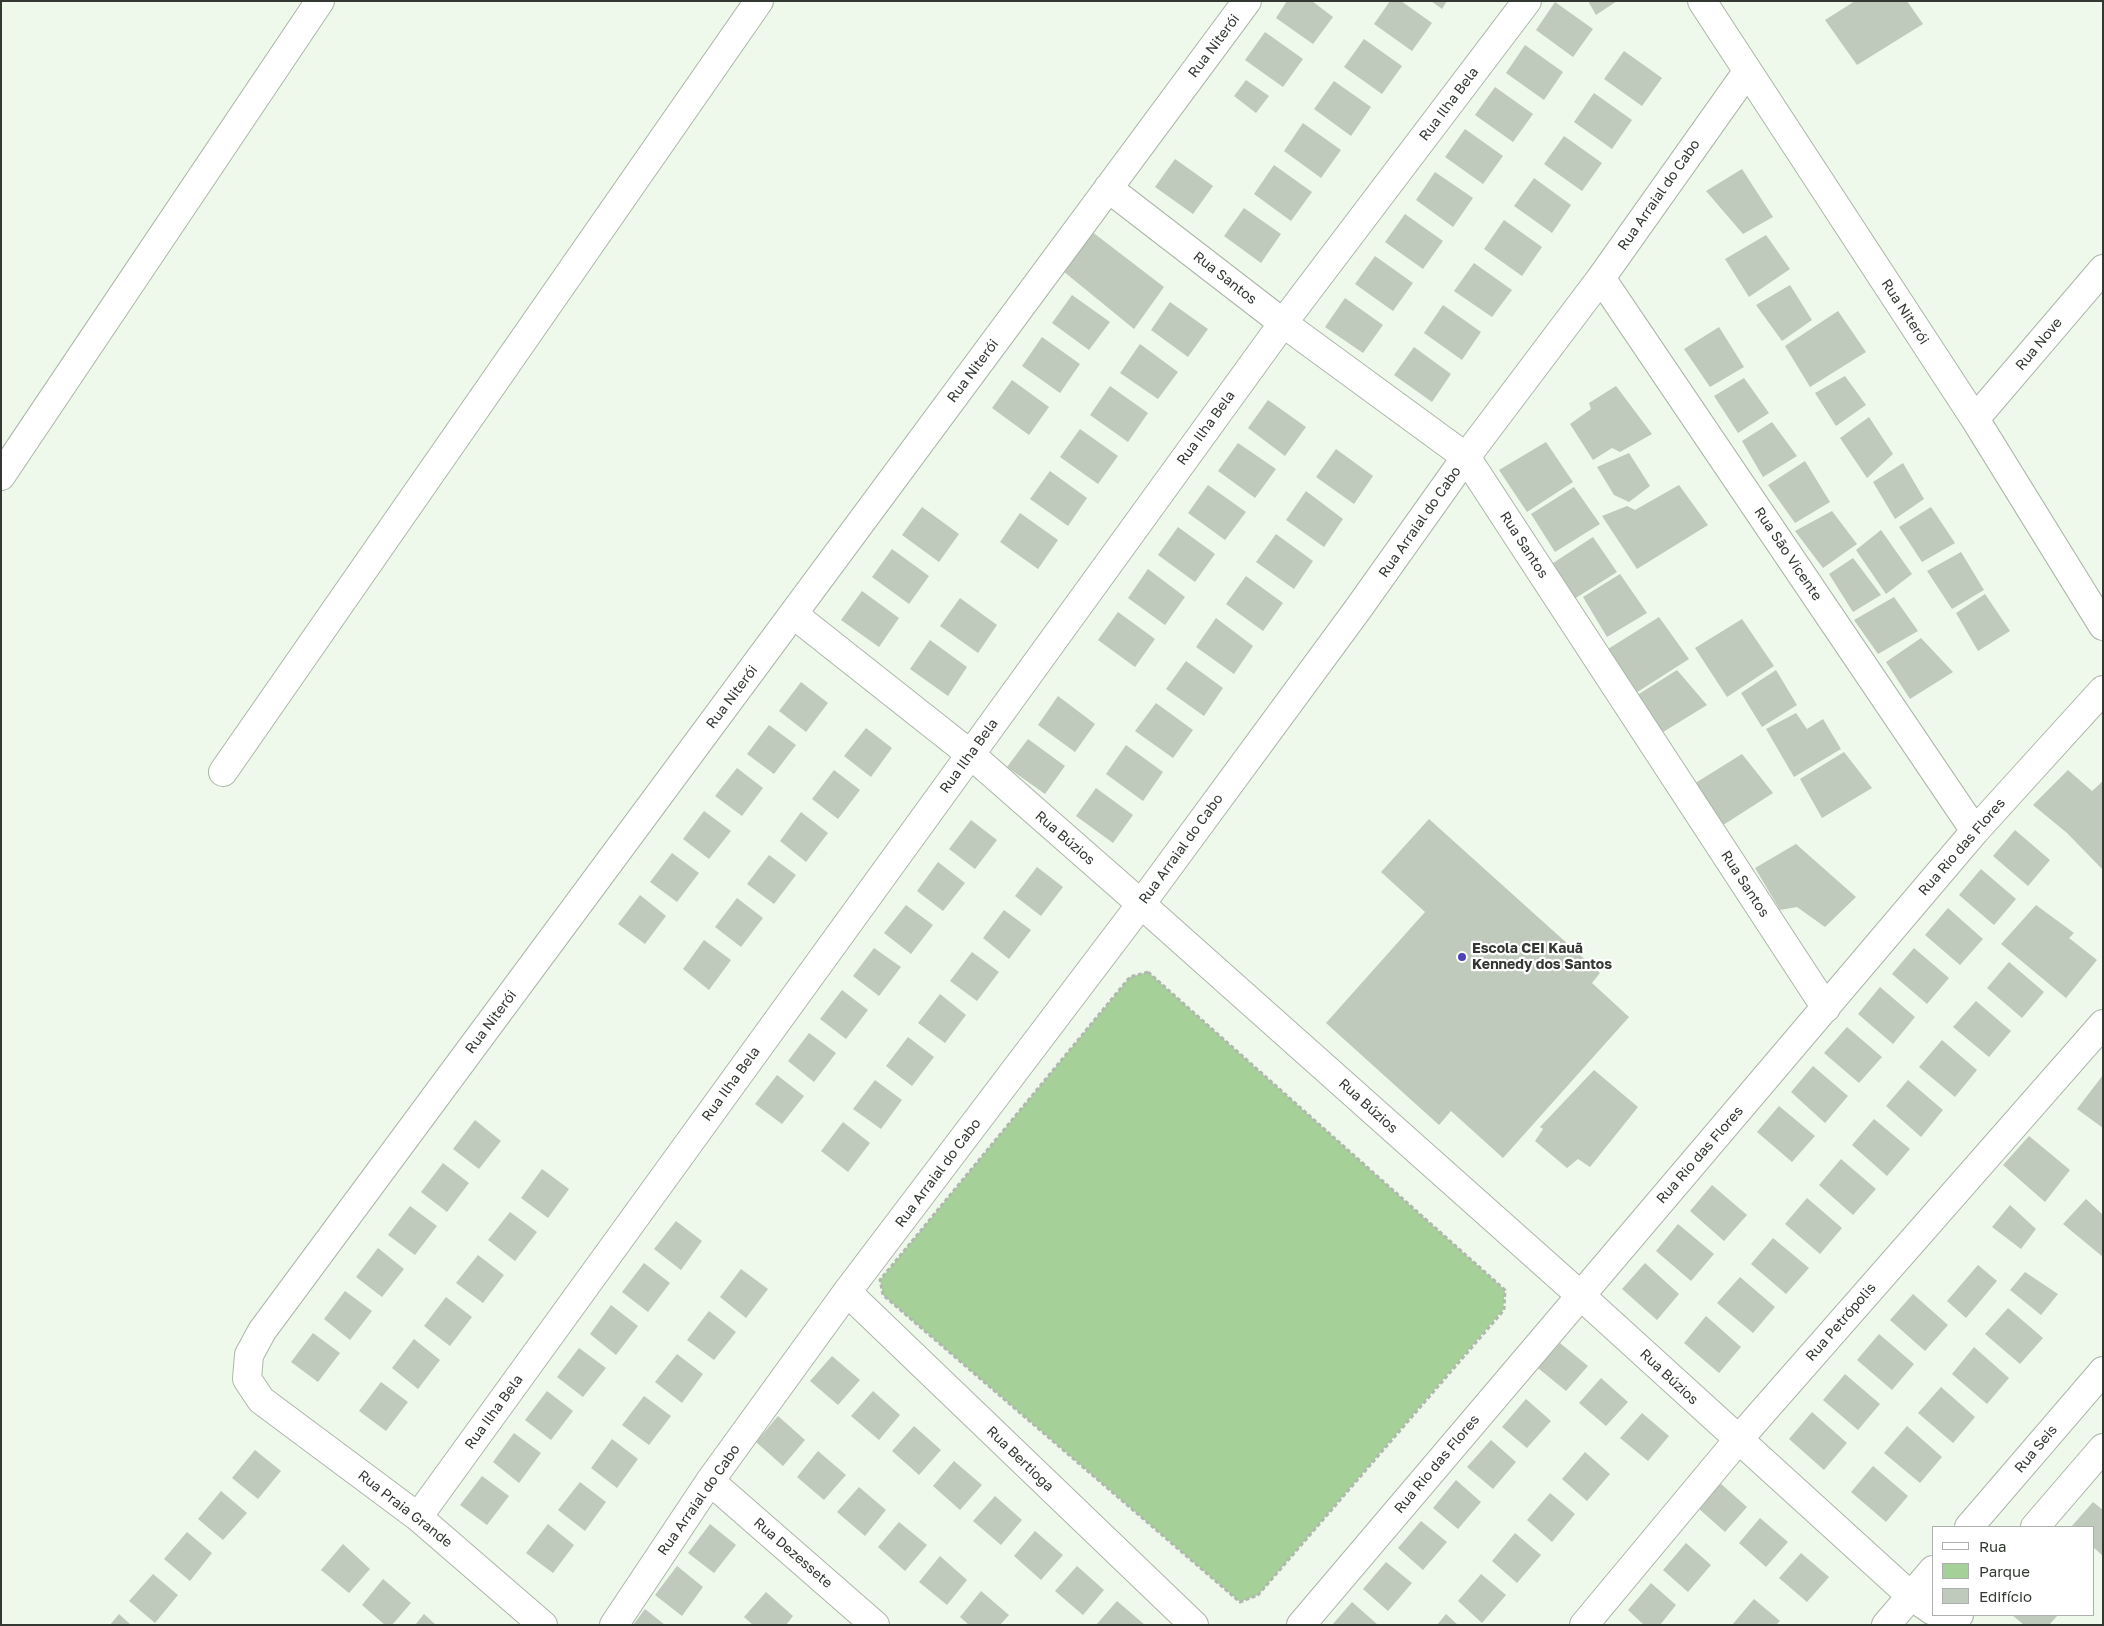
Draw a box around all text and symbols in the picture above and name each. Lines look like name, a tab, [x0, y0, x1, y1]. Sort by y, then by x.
street label: Rua Niterói	[1185, 11, 1243, 81]
street label: Rua Ilha Bela	[1416, 64, 1482, 144]
street label: Rua Arraial do Cabo	[1614, 136, 1704, 254]
street label: Rua Santos	[1190, 248, 1260, 308]
street label: Rua Niterói	[1878, 276, 1932, 348]
street label: Rua Nove	[2012, 314, 2066, 374]
street label: Rua Niterói	[944, 336, 1002, 406]
street label: Rua Ilha Bela	[1173, 388, 1239, 468]
street label: Rua Arraial do Cabo	[1375, 463, 1465, 581]
street label: Rua São Vicente	[1751, 504, 1825, 604]
street label: Rua Santos	[1496, 509, 1552, 581]
street label: Rua Niterói	[703, 662, 761, 732]
street label: Rua Ilha Bela	[936, 716, 1002, 796]
street label: Rua Arraial do Cabo	[1135, 791, 1227, 907]
street label: Rua Rio das Flores	[1915, 795, 2009, 899]
street label: Rua Búzios	[1032, 807, 1098, 869]
street label: Rua Santos	[1717, 848, 1773, 920]
place label: Escola CEI Kauã Kennedy dos Santos	[1472, 941, 1612, 974]
marker: Escola CEI Kauã Kennedy dos Santos	[1456, 951, 1468, 963]
street label: Rua Niterói	[462, 987, 520, 1057]
street label: Rua Ilha Bela	[698, 1044, 764, 1124]
street label: Rua Búzios	[1335, 1075, 1401, 1137]
street label: Rua Rio das Flores	[1653, 1103, 1747, 1207]
street label: Rua Arraial do Cabo	[892, 1115, 984, 1231]
street label: Rua Petrópolis	[1802, 1279, 1880, 1365]
street label: Rua Búzios	[1636, 1346, 1702, 1408]
street label: Rua Ilha Bela	[461, 1372, 527, 1452]
street label: Rua Rio das Flores	[1391, 1411, 1483, 1517]
street label: Rua Seis	[2011, 1422, 2061, 1476]
street label: Rua Bertioga	[983, 1423, 1057, 1495]
street label: Rua Arraial do Cabo	[654, 1441, 744, 1559]
street label: Rua Praia Grande	[354, 1467, 456, 1551]
street label: Rua Dezessete	[750, 1514, 836, 1592]
legend	[1932, 1526, 2094, 1616]
text: Rua	[1979, 1537, 2006, 1555]
text: Parque	[1979, 1562, 2030, 1580]
text: Edifício	[1979, 1587, 2032, 1605]

